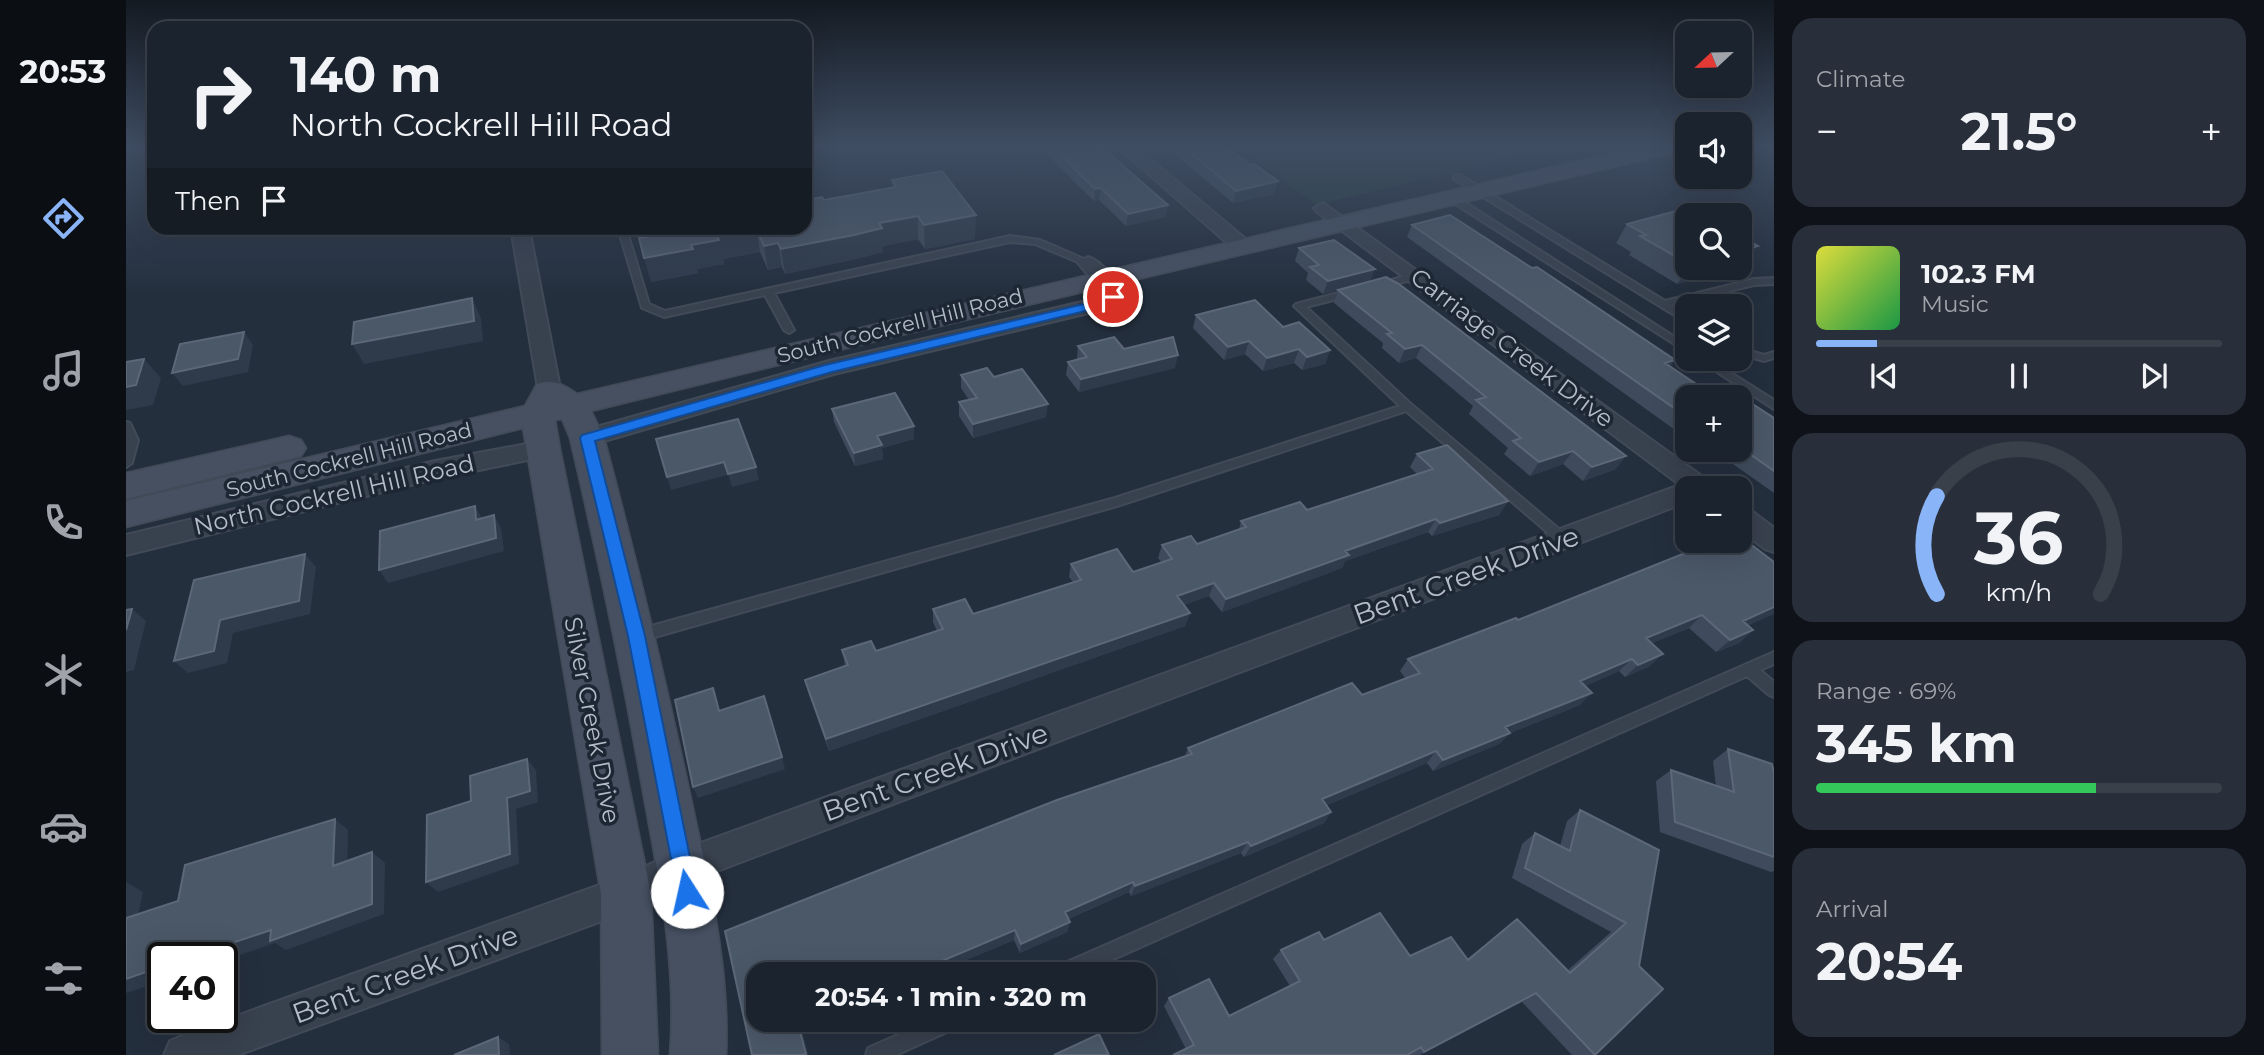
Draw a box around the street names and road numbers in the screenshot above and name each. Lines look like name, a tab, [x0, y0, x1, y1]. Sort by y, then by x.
street label: Carriage Creek Drive	[1405, 262, 1619, 433]
street label: South Cockrell Hill Road	[775, 283, 1025, 368]
street label: South Cockrell Hill Road	[224, 417, 474, 502]
street label: North Cockrell Hill Road	[191, 448, 477, 541]
street label: Bent Creek Drive	[1349, 518, 1583, 632]
street label: Silver Creek Drive	[558, 614, 627, 826]
street label: Bent Creek Drive	[818, 715, 1052, 829]
street label: Bent Creek Drive	[288, 917, 522, 1031]

